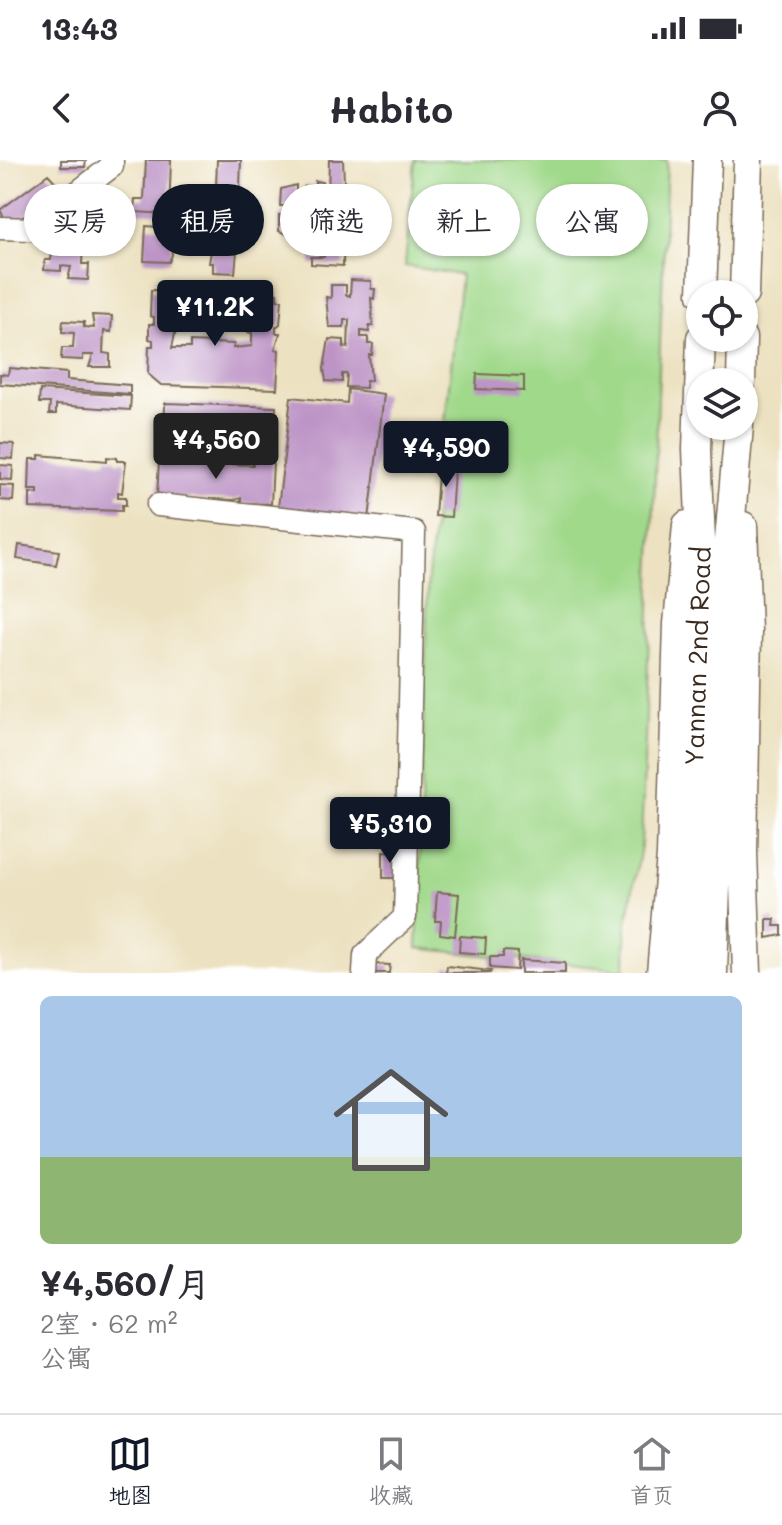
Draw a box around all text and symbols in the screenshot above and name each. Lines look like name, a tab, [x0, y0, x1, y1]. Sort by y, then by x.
text: 13:43	[40, 8, 118, 48]
text: Habito	[329, 85, 453, 132]
icon: back	[40, 86, 84, 130]
icon: person	[698, 86, 742, 130]
chip: 买房	[24, 184, 136, 256]
chip: 租房	[152, 184, 264, 256]
chip: 筛选	[280, 184, 392, 256]
chip: 新上	[408, 184, 520, 256]
chip: 公寓	[536, 184, 648, 256]
pin: ¥11.2K	[150, 280, 280, 348]
map controls	[686, 280, 758, 440]
button: locate	[686, 280, 758, 352]
text: ¥11.2K	[175, 289, 255, 323]
button: layers	[686, 368, 758, 440]
pin: ¥4,560	[151, 413, 281, 481]
pin: ¥4,590	[381, 421, 511, 489]
text: ¥4,560	[171, 422, 261, 456]
text: ¥4,590	[401, 430, 491, 464]
street label: Yannan 2nd Road	[676, 546, 718, 766]
pin: ¥5,310	[325, 797, 455, 865]
text: ¥5,310	[348, 806, 432, 840]
icon: home	[319, 1048, 463, 1192]
text: ¥4,560/月	[40, 1260, 210, 1305]
text: 2室 · 62 m²	[40, 1306, 178, 1340]
text: 公寓	[40, 1340, 92, 1374]
tab: 地图	[108, 1432, 152, 1509]
tab: 收藏	[369, 1432, 413, 1509]
tab: 首页	[630, 1432, 674, 1509]

